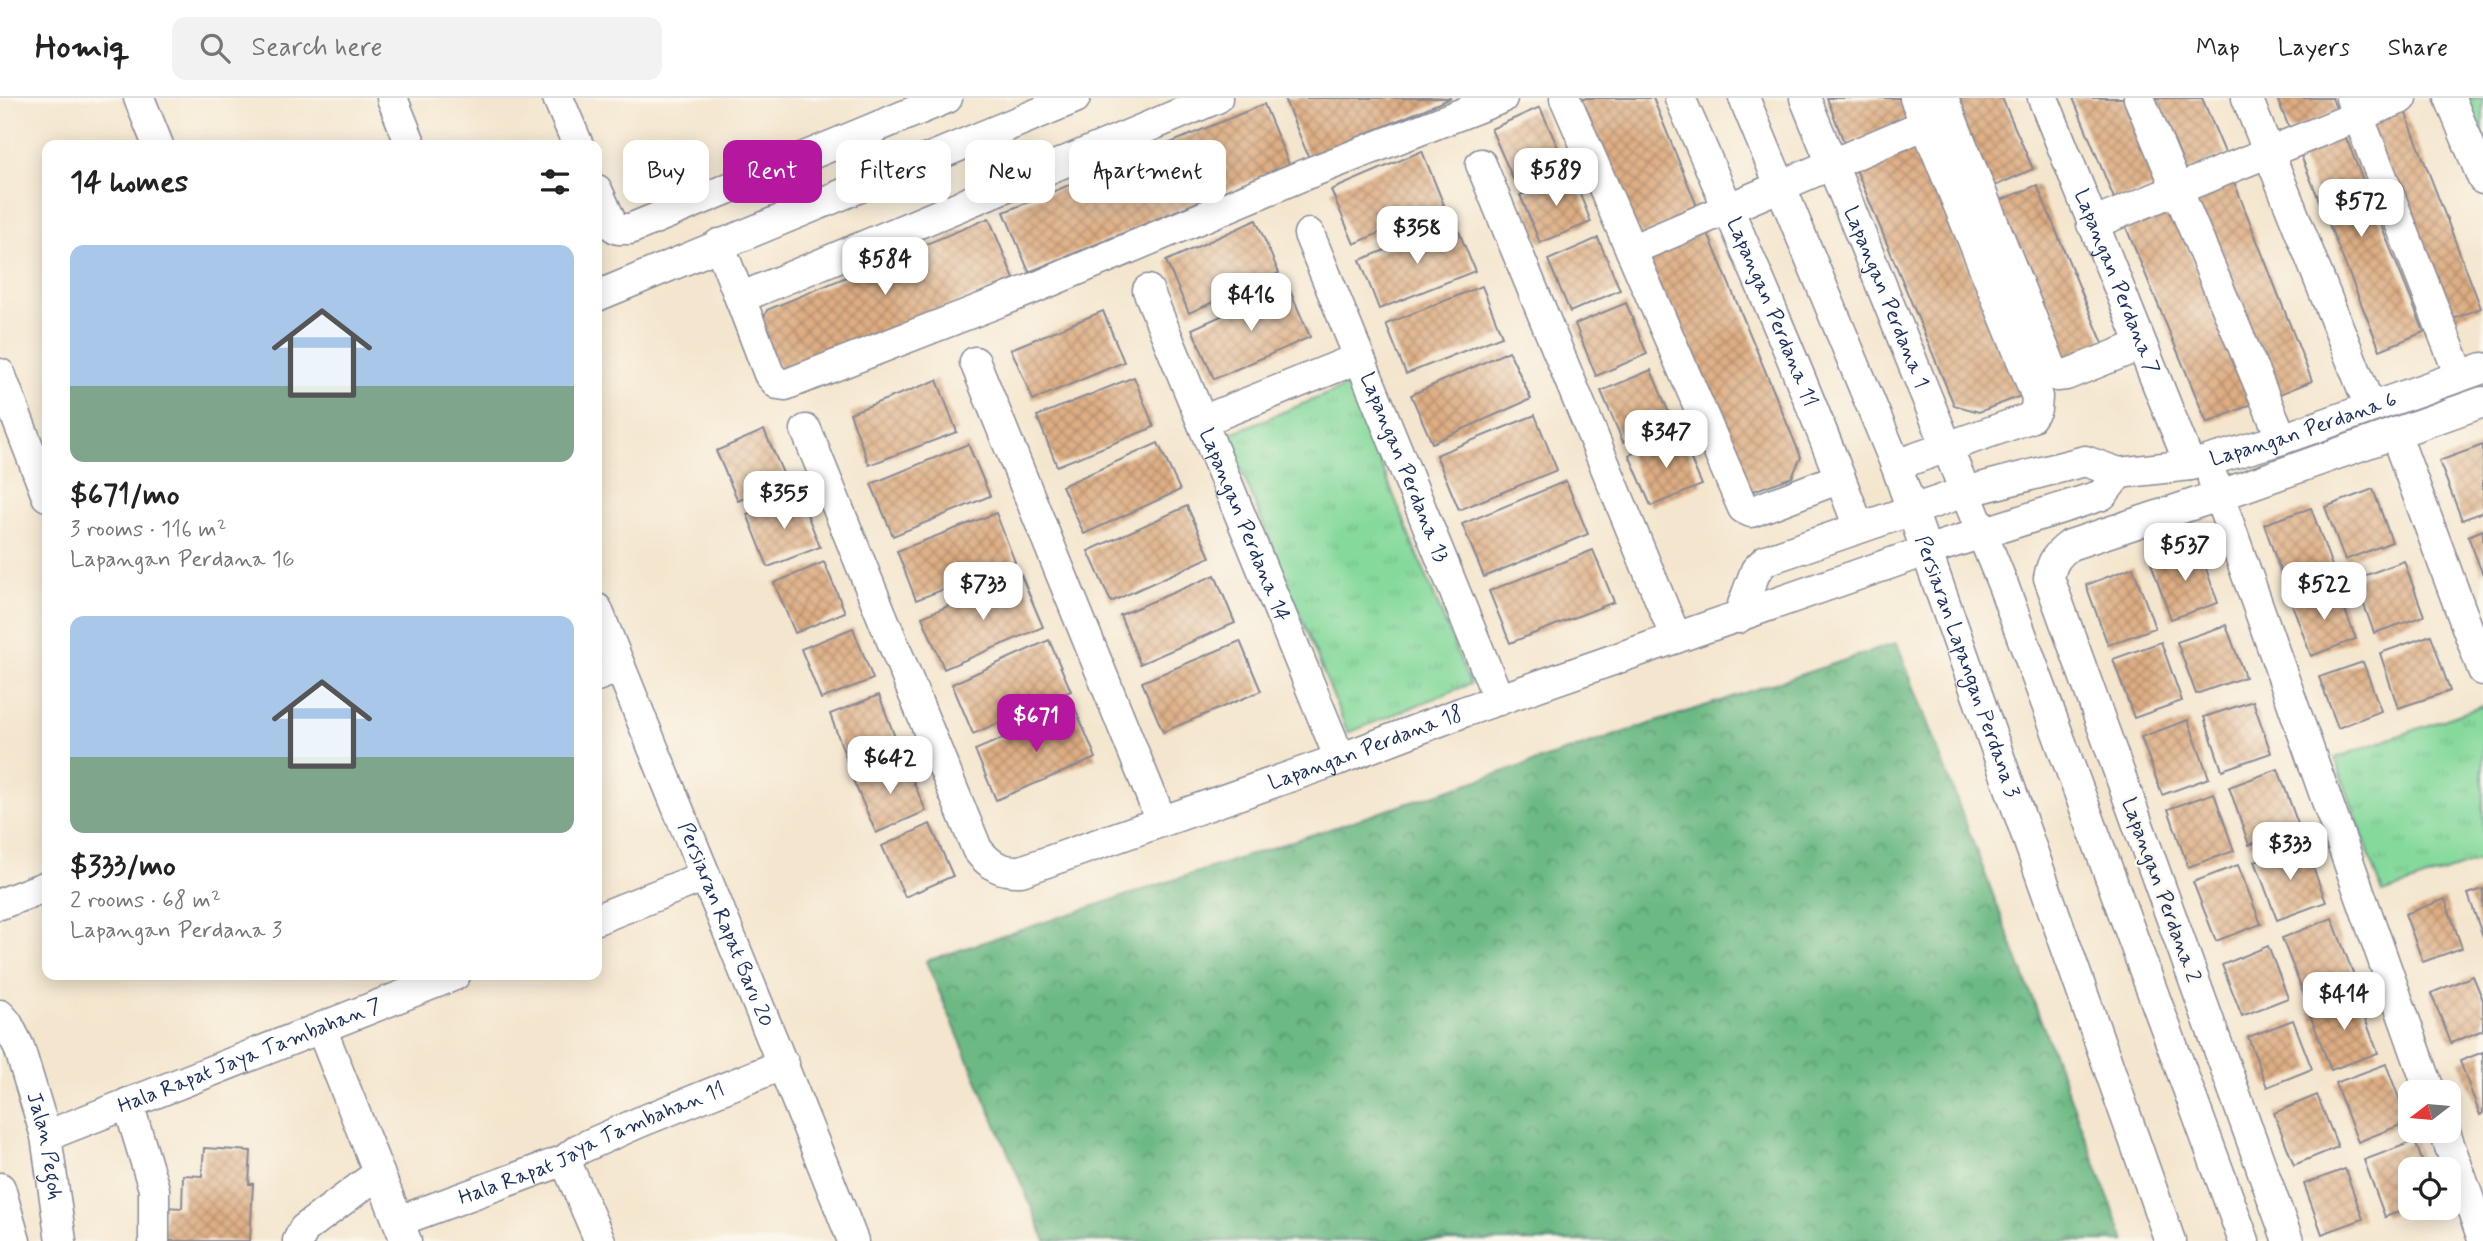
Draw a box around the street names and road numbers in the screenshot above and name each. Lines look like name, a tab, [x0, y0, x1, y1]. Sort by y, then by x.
street label: Lapangan Perdana 7	[2067, 185, 2166, 379]
street label: Lapangan Perdana 1	[1837, 202, 1936, 392]
street label: Lapangan Perdana 11	[1720, 213, 1824, 411]
street label: Lapangan Perdana 13	[1353, 368, 1455, 567]
street label: Lapangan Perdana 6	[2207, 386, 2401, 473]
street label: Lapangan Perdana 14	[1192, 424, 1296, 626]
street label: Persiaran Lapangan Perdana 3	[1908, 532, 2026, 802]
street label: Lapangan Perdana 18	[1265, 699, 1467, 797]
street label: Lapangan Perdana 2	[2115, 794, 2207, 986]
street label: Persiaran Rapat Baru 20	[671, 818, 780, 1031]
street label: Hala Rapat Jaya Tambahan 7	[114, 991, 386, 1120]
street label: Hala Rapat Jaya Tambahan 11	[455, 1075, 729, 1212]
street label: Jalan Pegoh	[19, 1089, 69, 1202]

